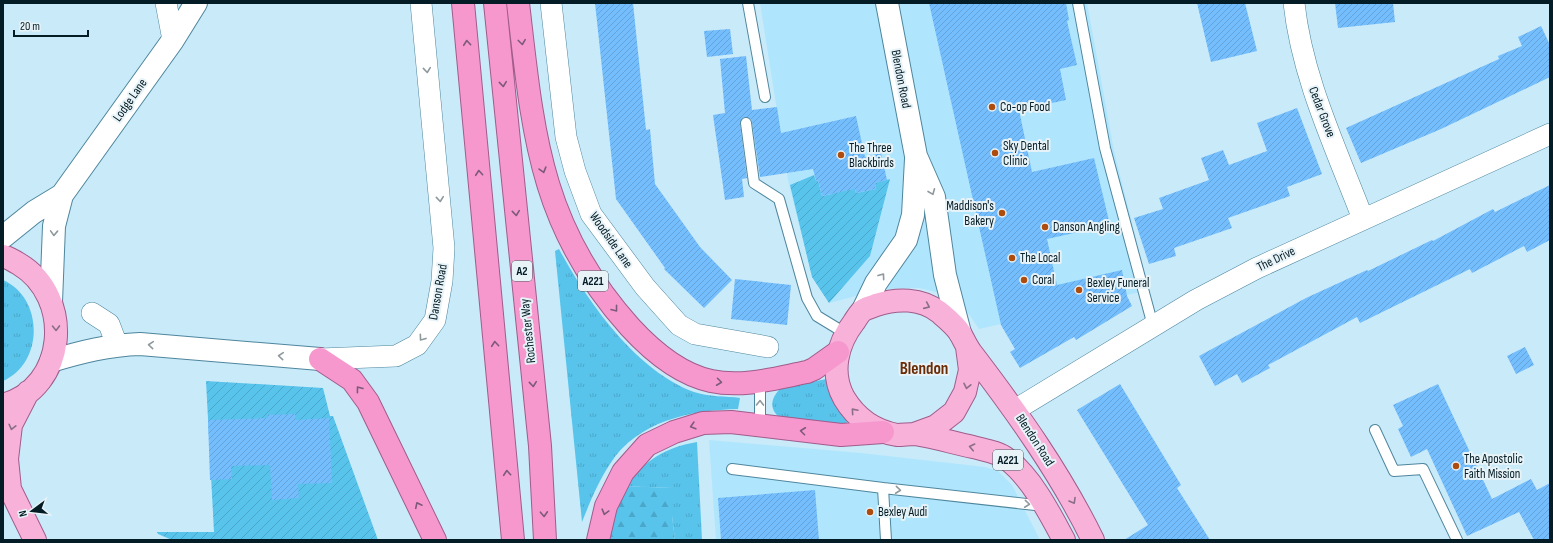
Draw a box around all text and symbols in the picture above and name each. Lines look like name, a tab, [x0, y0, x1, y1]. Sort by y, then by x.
scale bar	[14, 12, 88, 38]
text: 20 m	[20, 19, 40, 34]
one-way arrow	[518, 39, 527, 45]
one-way arrow	[463, 40, 472, 46]
street label: Blendon Road	[888, 48, 914, 110]
one-way arrow	[422, 67, 431, 73]
street label: Lodge Lane	[110, 76, 150, 124]
one-way arrow	[498, 81, 507, 87]
street label: Cedar Grove	[1305, 84, 1339, 140]
place label: Co-op Food	[1000, 99, 1050, 115]
marker: Co-op Food	[987, 102, 997, 112]
place label: Sky Dental Clinic	[1003, 138, 1049, 169]
place label: The Three Blackbirds	[849, 140, 894, 171]
marker: Sky Dental Clinic	[990, 148, 1000, 158]
marker: The Three Blackbirds	[836, 150, 846, 160]
one-way arrow	[539, 167, 547, 173]
one-way arrow	[475, 170, 484, 176]
one-way arrow	[927, 188, 935, 195]
one-way arrow	[435, 196, 444, 202]
place label: Maddison's Bakery	[946, 198, 994, 229]
marker: Maddison's Bakery	[997, 208, 1007, 218]
street label: Woodside Lane	[586, 209, 636, 271]
one-way arrow	[511, 210, 520, 216]
place label: Danson Angling	[1053, 219, 1120, 235]
marker: Danson Angling	[1040, 222, 1050, 232]
one-way arrow	[49, 230, 58, 236]
street label: The Drive	[1254, 243, 1298, 275]
place label: The Local	[1020, 250, 1061, 266]
marker: The Local	[1007, 253, 1017, 263]
road number: A2	[512, 261, 532, 281]
street label: Danson Road	[425, 263, 451, 321]
road number: A221	[578, 271, 608, 291]
place label: Coral	[1032, 272, 1055, 288]
one-way arrow	[877, 273, 885, 280]
marker: Coral	[1019, 275, 1029, 285]
place label: Bexley Funeral Service	[1087, 275, 1150, 306]
marker: Bexley Funeral Service	[1074, 285, 1084, 295]
street label: Rochester Way	[517, 298, 539, 364]
one-way arrow	[923, 301, 931, 309]
one-way arrow	[610, 305, 617, 312]
one-way arrow	[52, 325, 60, 331]
one-way arrow	[419, 334, 427, 341]
one-way arrow	[148, 341, 154, 350]
one-way arrow	[491, 341, 500, 347]
one-way arrow	[278, 352, 284, 361]
district label: Blendon	[900, 359, 948, 379]
one-way arrow	[716, 377, 722, 386]
one-way arrow	[529, 381, 538, 387]
one-way arrow	[963, 383, 971, 389]
one-way arrow	[356, 387, 363, 394]
one-way arrow	[756, 400, 764, 406]
one-way arrow	[852, 409, 859, 416]
street label: Blendon Road	[1012, 411, 1058, 469]
one-way arrow	[690, 421, 697, 430]
one-way arrow	[8, 424, 16, 430]
one-way arrow	[800, 426, 806, 435]
one-way arrow	[969, 443, 975, 451]
road number: A221	[993, 450, 1023, 470]
place label: The Apostolic Faith Mission	[1464, 451, 1523, 482]
marker: The Apostolic Faith Mission	[1451, 461, 1461, 471]
one-way arrow	[503, 470, 512, 476]
one-way arrow	[895, 485, 901, 494]
north arrow	[12, 491, 52, 531]
one-way arrow	[1069, 497, 1076, 505]
one-way arrow	[1024, 499, 1030, 508]
one-way arrow	[415, 502, 423, 509]
place label: Bexley Audi	[878, 504, 927, 520]
marker: Bexley Audi	[865, 507, 875, 517]
one-way arrow	[601, 508, 610, 515]
text: N	[16, 509, 30, 518]
one-way arrow	[539, 511, 548, 517]

